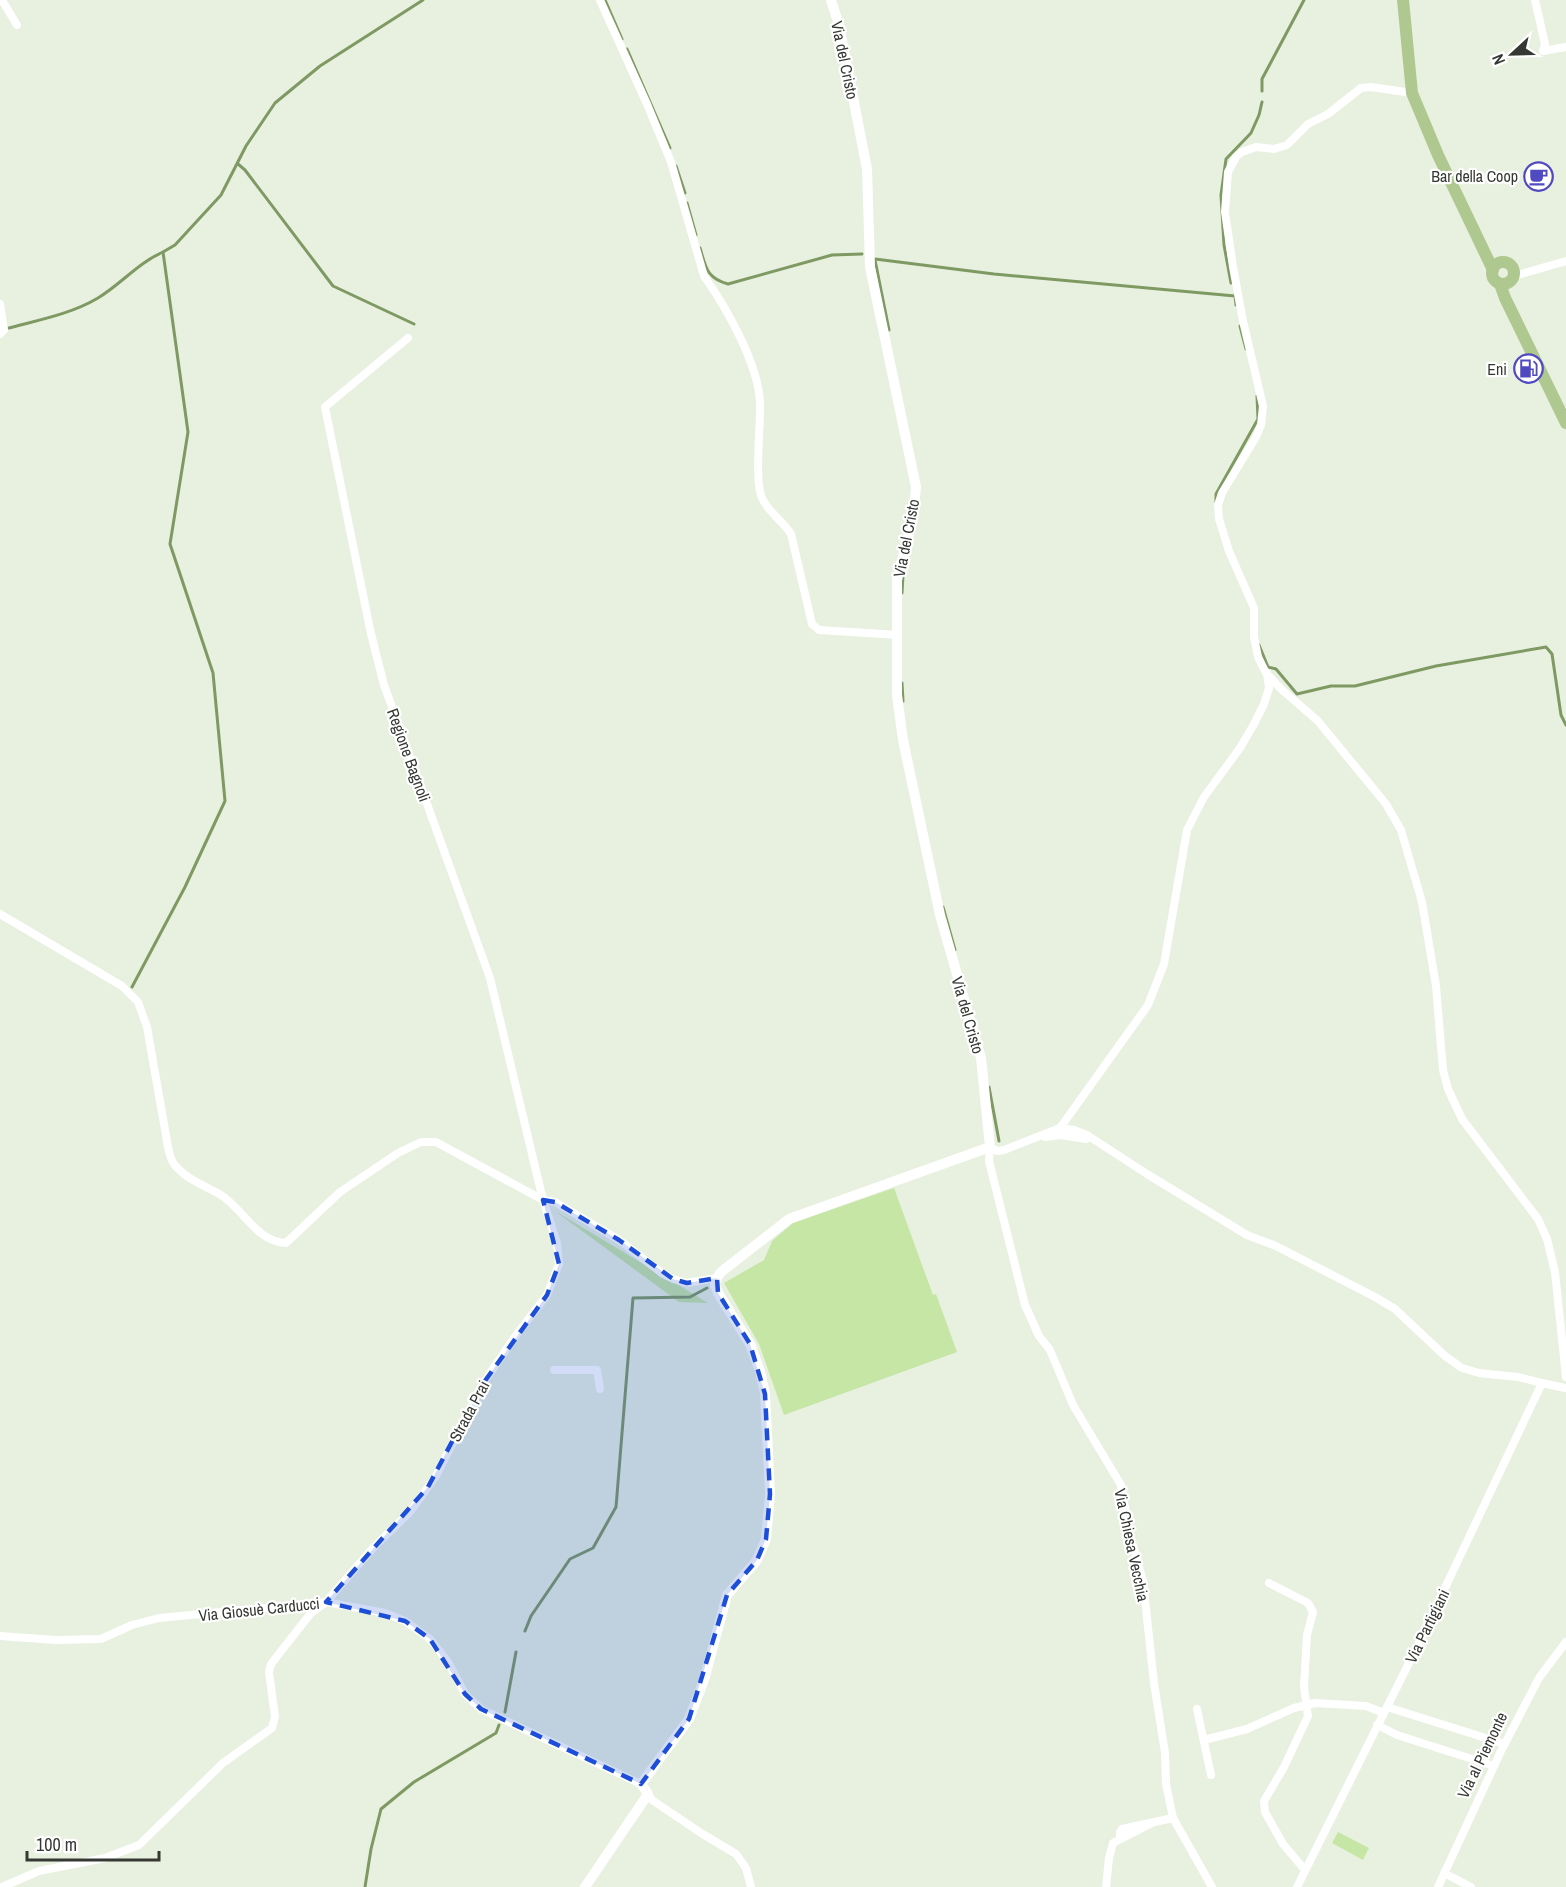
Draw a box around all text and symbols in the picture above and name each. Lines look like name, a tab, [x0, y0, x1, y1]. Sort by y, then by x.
street label: Via del Cristo	[826, 19, 864, 101]
north arrow	[1482, 24, 1542, 84]
text: N	[1486, 51, 1510, 68]
cafe icon: Bar della Coop	[1523, 160, 1555, 192]
place label: Bar della Coop	[1431, 165, 1518, 187]
fuel station icon: Eni	[1512, 353, 1544, 385]
place label: Eni	[1487, 358, 1507, 380]
street label: Via del Cristo	[888, 497, 924, 579]
street label: Regione Bagnoli	[382, 705, 436, 805]
street label: Via del Cristo	[947, 974, 989, 1056]
street label: Strada Prai	[444, 1377, 494, 1445]
street label: Via Chiesa Vecchia	[1109, 1486, 1155, 1604]
street label: Via Partigiani	[1400, 1585, 1454, 1667]
street label: Via Giosuè Carducci	[197, 1592, 321, 1626]
street label: Via al Piemonte	[1452, 1708, 1512, 1802]
scale bar	[27, 1824, 159, 1862]
text: 100 m	[36, 1832, 77, 1857]

